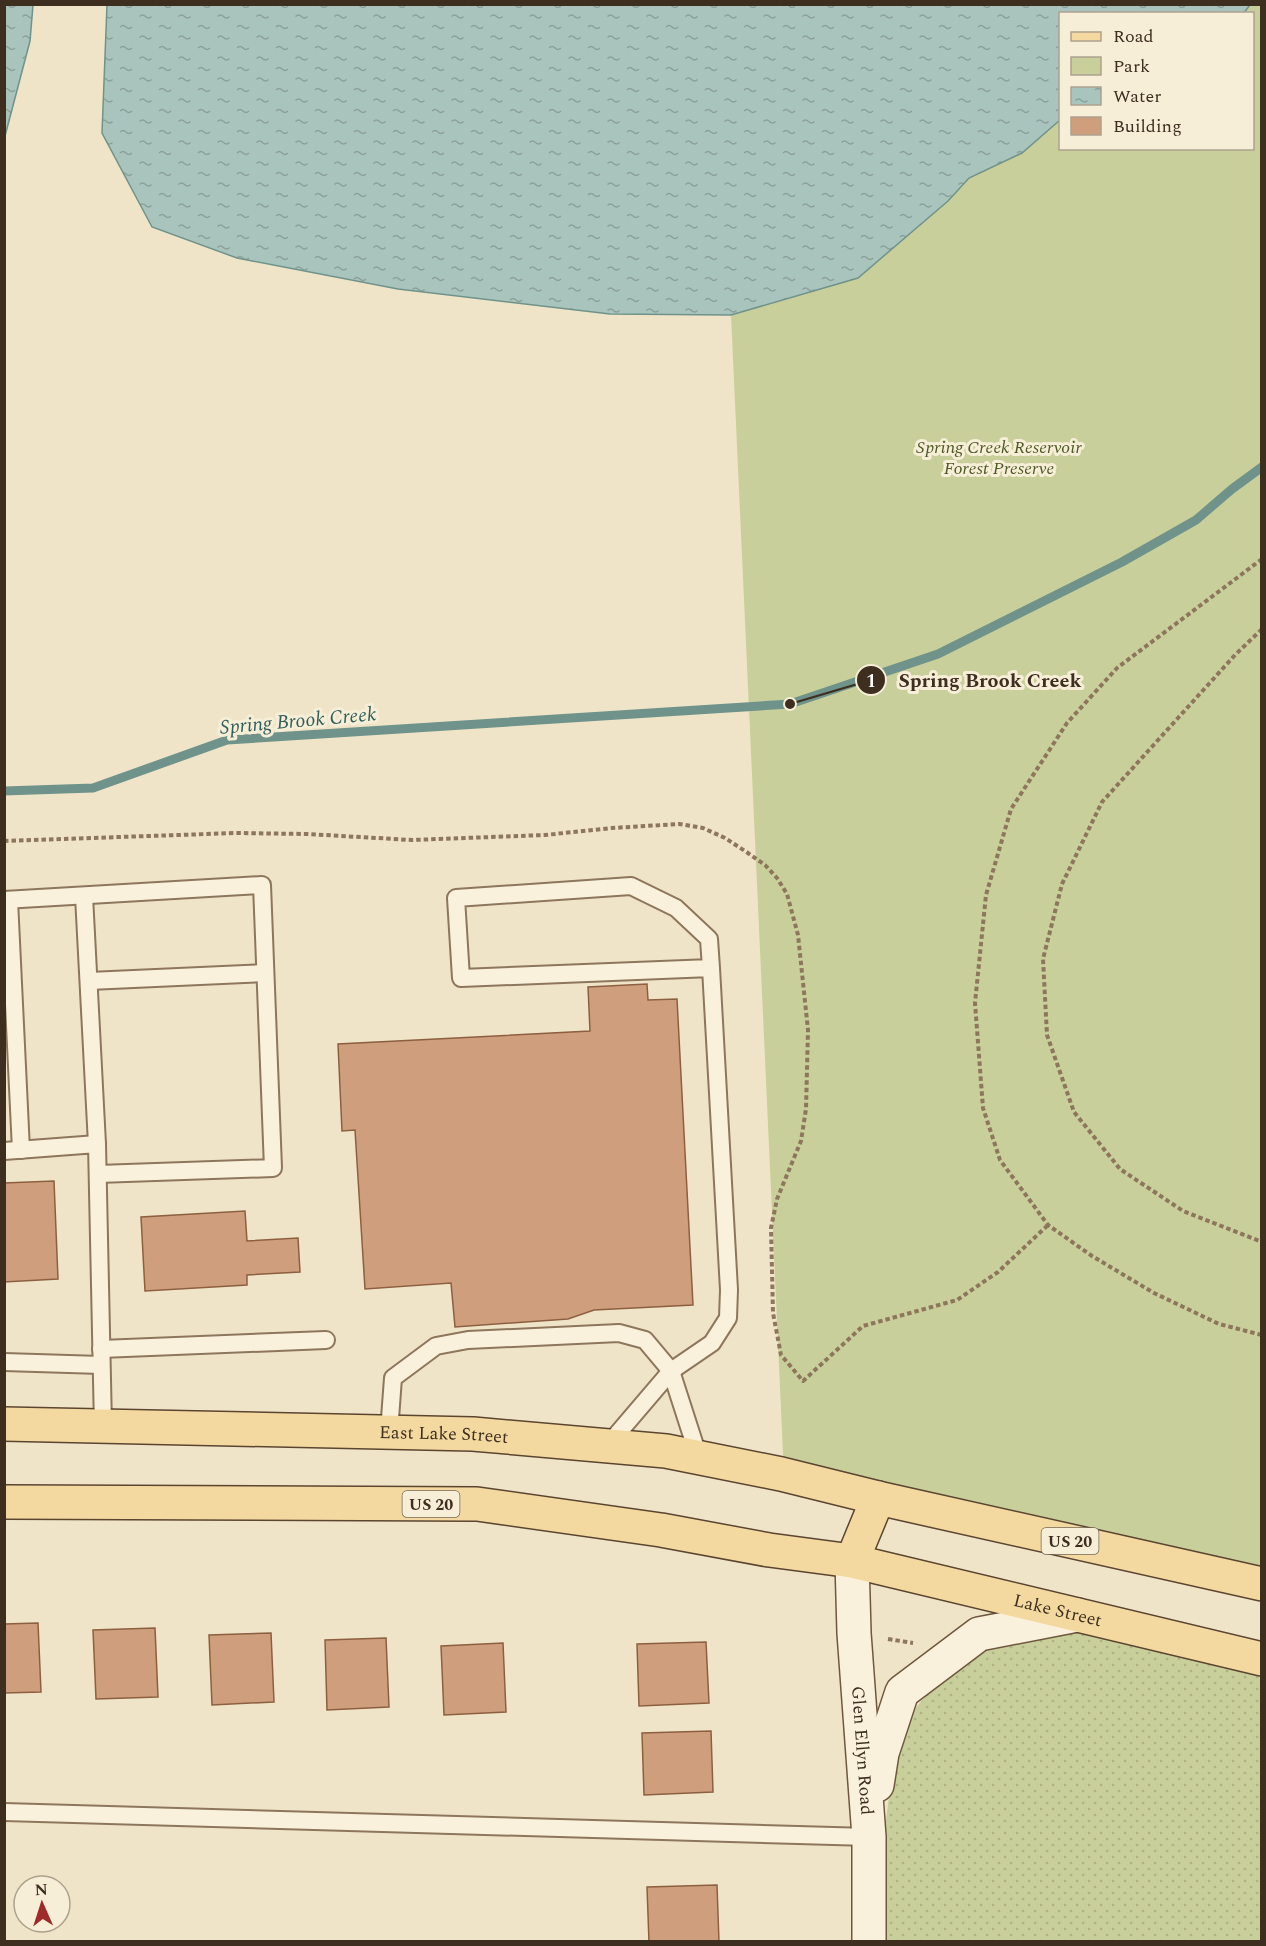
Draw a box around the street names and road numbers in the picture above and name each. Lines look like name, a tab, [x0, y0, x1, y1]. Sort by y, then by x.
street label: East Lake Street	[379, 1419, 510, 1451]
road number: US 20	[402, 1491, 460, 1517]
road number: US 20	[1042, 1528, 1098, 1554]
street label: Lake Street	[1011, 1587, 1105, 1634]
street label: Glen Ellyn Road	[844, 1685, 880, 1816]

